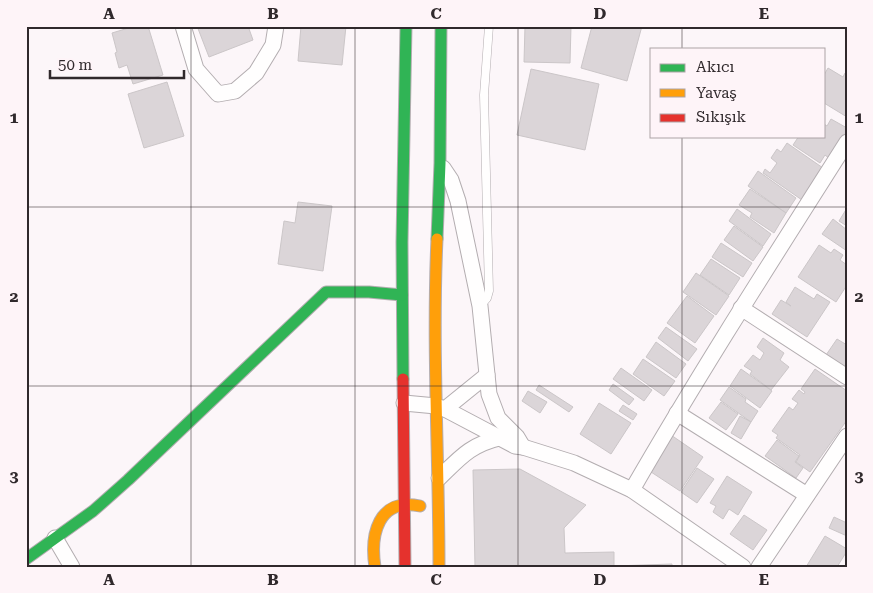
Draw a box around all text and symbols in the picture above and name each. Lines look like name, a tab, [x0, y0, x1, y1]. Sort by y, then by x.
text: A	[103, 4, 115, 23]
text: B	[267, 4, 279, 23]
text: C	[430, 4, 442, 23]
text: D	[594, 4, 607, 23]
text: E	[759, 4, 769, 23]
scale bar	[50, 48, 184, 80]
legend	[650, 48, 826, 138]
text: 50 m	[58, 56, 93, 74]
text: Akıcı	[696, 58, 734, 76]
text: Yavaş	[696, 84, 737, 102]
text: 1	[10, 108, 19, 127]
text: Sıkışık	[696, 108, 746, 126]
text: 1	[855, 108, 864, 127]
text: 2	[10, 287, 19, 306]
text: 2	[855, 287, 864, 306]
text: 3	[10, 467, 19, 486]
text: 3	[855, 467, 864, 486]
text: A	[103, 570, 115, 589]
text: B	[267, 570, 279, 589]
text: C	[430, 570, 442, 589]
text: D	[594, 570, 607, 589]
text: E	[759, 570, 769, 589]

